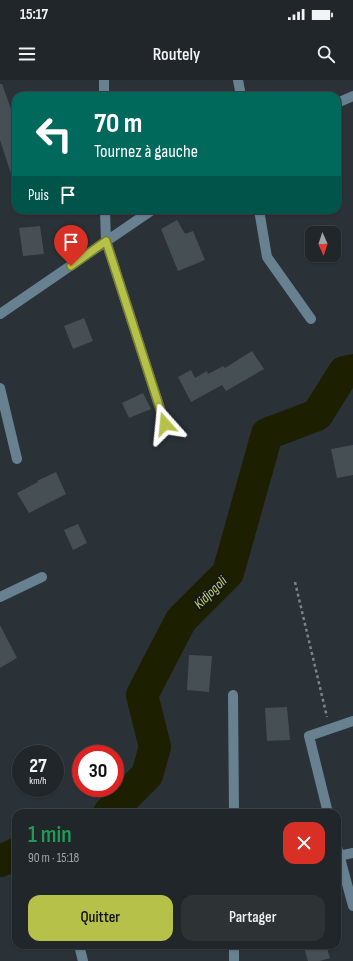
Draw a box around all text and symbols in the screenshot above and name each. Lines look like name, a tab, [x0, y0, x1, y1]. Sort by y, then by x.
text: 15:17	[20, 5, 48, 24]
icon: menu	[16, 43, 38, 65]
icon: search	[315, 43, 337, 65]
text: Routely	[153, 44, 200, 65]
text: 70 m	[94, 107, 142, 140]
icon: left	[28, 108, 80, 160]
text: Tournez à gauche	[94, 141, 198, 162]
icon: arrive	[57, 184, 79, 206]
text: Puis	[28, 186, 49, 205]
pin	[54, 225, 88, 266]
north arrow	[305, 226, 341, 262]
map controls	[305, 226, 341, 262]
icon: arrive	[60, 231, 82, 253]
position arrow	[144, 403, 186, 445]
water label: Kidjogoli	[190, 572, 231, 612]
speed limit sign: 30	[72, 745, 124, 797]
text: 27	[29, 754, 47, 778]
text: km/h	[29, 775, 47, 787]
text: 1 min	[28, 820, 72, 849]
button: close	[283, 822, 325, 864]
text: 90 m · 15:18	[28, 850, 79, 866]
button: Quitter	[28, 895, 173, 941]
button: Partager	[181, 895, 325, 941]

